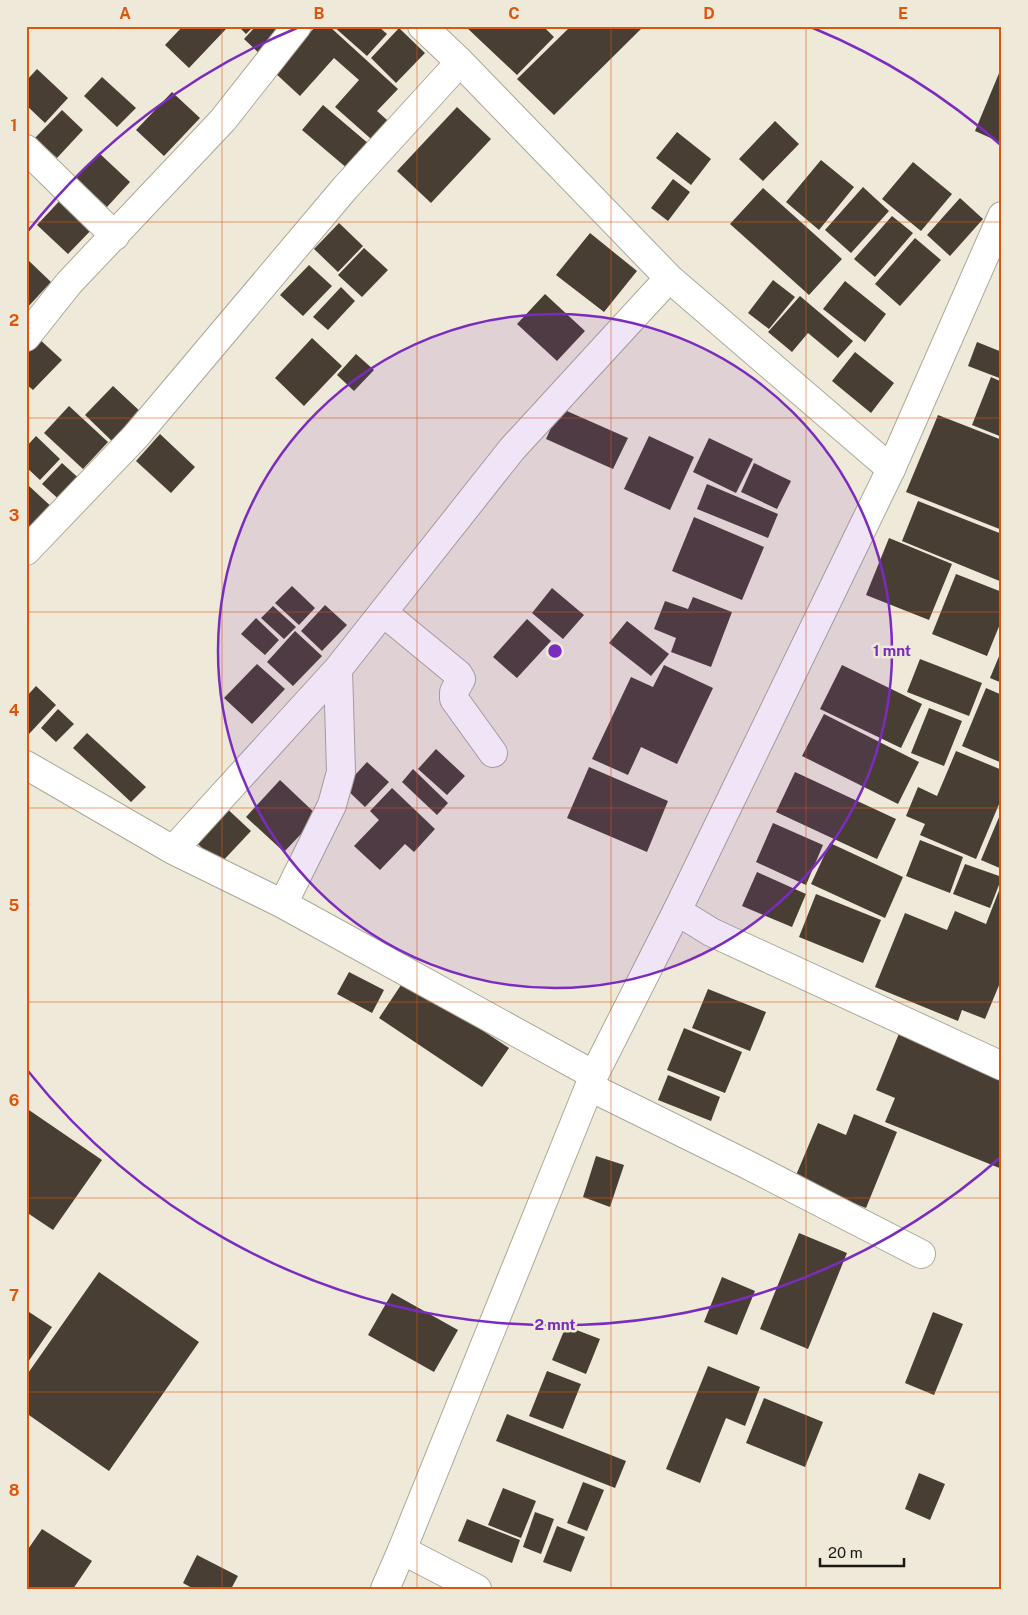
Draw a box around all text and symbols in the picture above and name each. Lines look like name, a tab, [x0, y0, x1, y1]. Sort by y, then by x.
text: A	[119, 4, 131, 23]
text: B	[314, 4, 325, 23]
text: C	[508, 4, 520, 23]
text: D	[703, 4, 715, 23]
text: E	[898, 4, 908, 23]
text: 1	[11, 116, 17, 135]
text: 2	[9, 311, 19, 330]
text: 3	[9, 506, 19, 525]
centre of rings	[546, 642, 564, 660]
text: 1 mnt	[873, 642, 911, 659]
text: 4	[9, 701, 20, 720]
text: 5	[9, 896, 20, 915]
text: 6	[9, 1091, 19, 1110]
text: 7	[9, 1286, 19, 1305]
text: 2 mnt	[534, 1316, 576, 1333]
text: 8	[9, 1481, 20, 1500]
scale bar	[820, 1535, 904, 1567]
text: 20 m	[828, 1544, 863, 1561]

